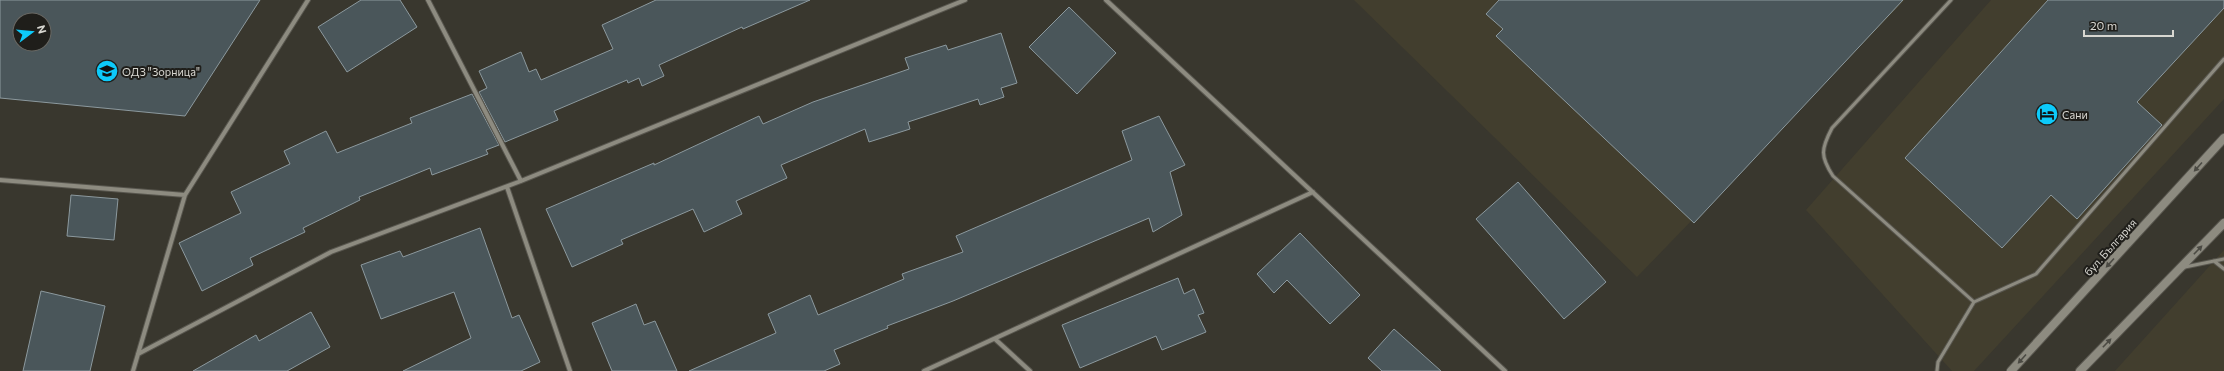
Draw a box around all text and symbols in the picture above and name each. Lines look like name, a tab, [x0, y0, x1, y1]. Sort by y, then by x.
north arrow	[12, 12, 52, 52]
scale bar	[2084, 12, 2173, 38]
text: 20 m	[2090, 18, 2117, 32]
text: N	[35, 23, 49, 35]
school or university icon: ОДЗ "Зорница"	[94, 58, 120, 84]
place label: ОДЗ "Зорница"	[122, 65, 200, 78]
hotel icon: Сани	[2034, 101, 2060, 127]
place label: Сани	[2062, 108, 2088, 121]
one-way arrow	[2193, 162, 2202, 172]
street label: бул. България	[2081, 216, 2139, 278]
one-way arrow	[2193, 245, 2203, 255]
one-way arrow	[2105, 258, 2115, 268]
one-way arrow	[2103, 338, 2112, 348]
one-way arrow	[2018, 354, 2027, 364]

